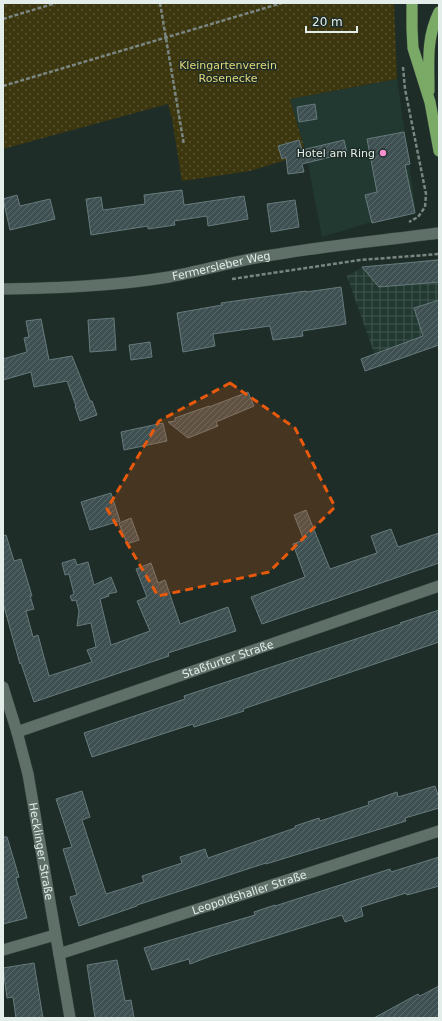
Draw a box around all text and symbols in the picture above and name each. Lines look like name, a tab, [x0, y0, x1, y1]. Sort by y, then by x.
scale bar	[306, 8, 357, 34]
text: 20 m	[312, 15, 343, 29]
park label: Kleingartenverein Rosenecke	[179, 59, 277, 85]
place label: Hotel am Ring	[297, 147, 375, 160]
marker: Hotel am Ring	[378, 148, 388, 158]
street label: Fermersleber Weg	[171, 249, 271, 283]
street label: Staßfurter Straße	[180, 638, 276, 681]
street label: Hecklinger Straße	[26, 802, 56, 901]
street label: Leopoldshaller Straße	[190, 868, 309, 918]

